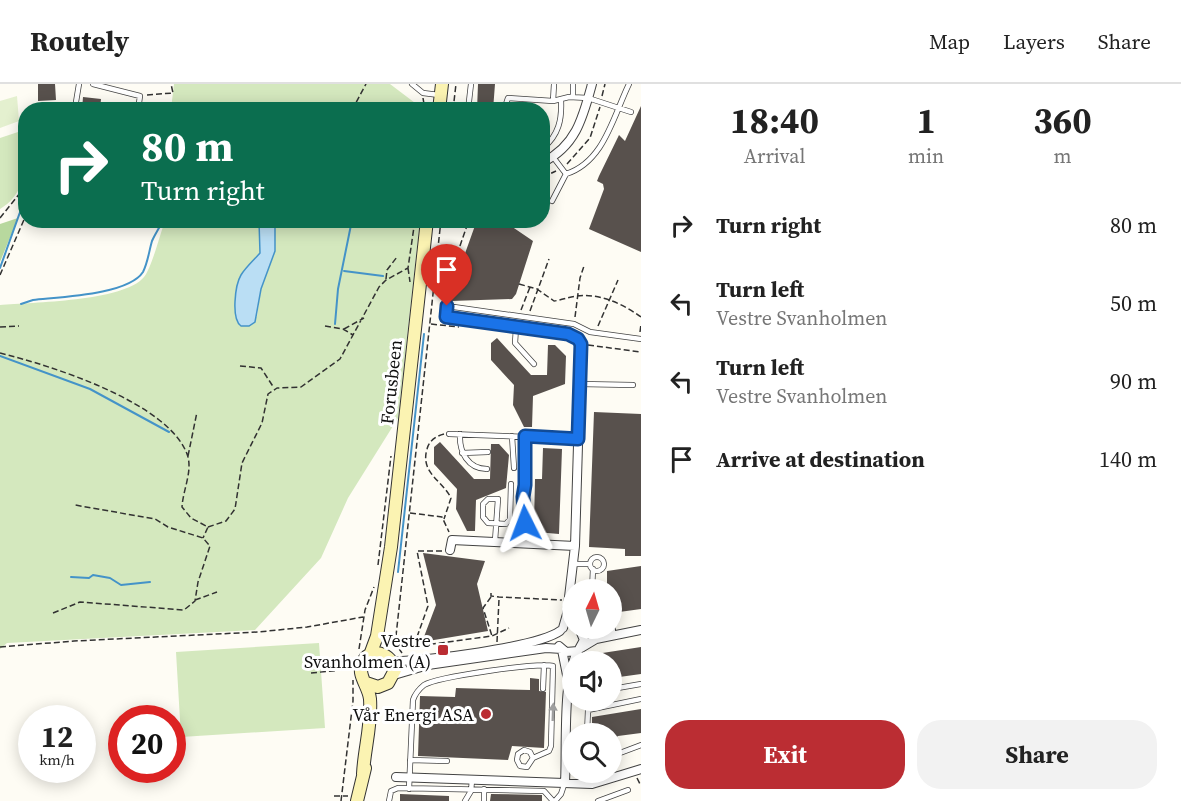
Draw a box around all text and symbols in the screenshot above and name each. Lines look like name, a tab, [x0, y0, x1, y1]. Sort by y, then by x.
text: Routely	[30, 22, 129, 60]
text: Map	[929, 27, 970, 56]
text: Layers	[1003, 27, 1065, 56]
text: Share	[1098, 27, 1151, 56]
text: 18:40	[730, 96, 819, 145]
text: 1	[916, 96, 936, 145]
text: 360	[1033, 96, 1092, 145]
text: 80 m	[141, 117, 234, 175]
icon: right	[42, 126, 120, 204]
text: Arrival	[744, 142, 805, 170]
text: min	[908, 142, 944, 170]
text: m	[1054, 142, 1072, 170]
text: Turn right	[141, 172, 265, 209]
icon: right	[665, 209, 698, 242]
text: Turn right	[716, 210, 821, 240]
text: 80 m	[1110, 210, 1157, 240]
pin	[421, 244, 472, 306]
icon: arrive	[430, 253, 463, 286]
text: Turn left	[716, 274, 804, 304]
icon: left	[665, 287, 698, 320]
text: 50 m	[1110, 288, 1157, 318]
text: Vestre Svanholmen	[716, 304, 887, 332]
street label: Forusbeen	[374, 338, 408, 426]
text: Turn left	[716, 352, 804, 382]
icon: left	[665, 365, 698, 398]
text: 90 m	[1110, 366, 1157, 396]
text: Vestre Svanholmen	[716, 382, 887, 410]
icon: arrive	[665, 443, 698, 476]
text: Arrive at destination	[716, 444, 925, 474]
text: 140 m	[1099, 444, 1157, 474]
position arrow	[493, 491, 557, 555]
north arrow	[562, 579, 622, 639]
map controls	[562, 579, 622, 783]
place label: Vestre Svanholmen (A)	[304, 628, 431, 674]
marker: Vestre Svanholmen (A)	[436, 643, 450, 657]
button: sound	[562, 651, 622, 711]
place label: Vår Energi ASA	[352, 702, 474, 727]
one-way arrow	[548, 703, 557, 722]
speed limit sign: 20	[108, 705, 186, 783]
marker: Vår Energi ASA	[479, 707, 493, 721]
text: 12	[41, 716, 73, 757]
button: Exit	[665, 720, 905, 789]
button: Share	[917, 720, 1157, 789]
button: search	[562, 723, 622, 783]
text: km/h	[39, 749, 75, 770]

